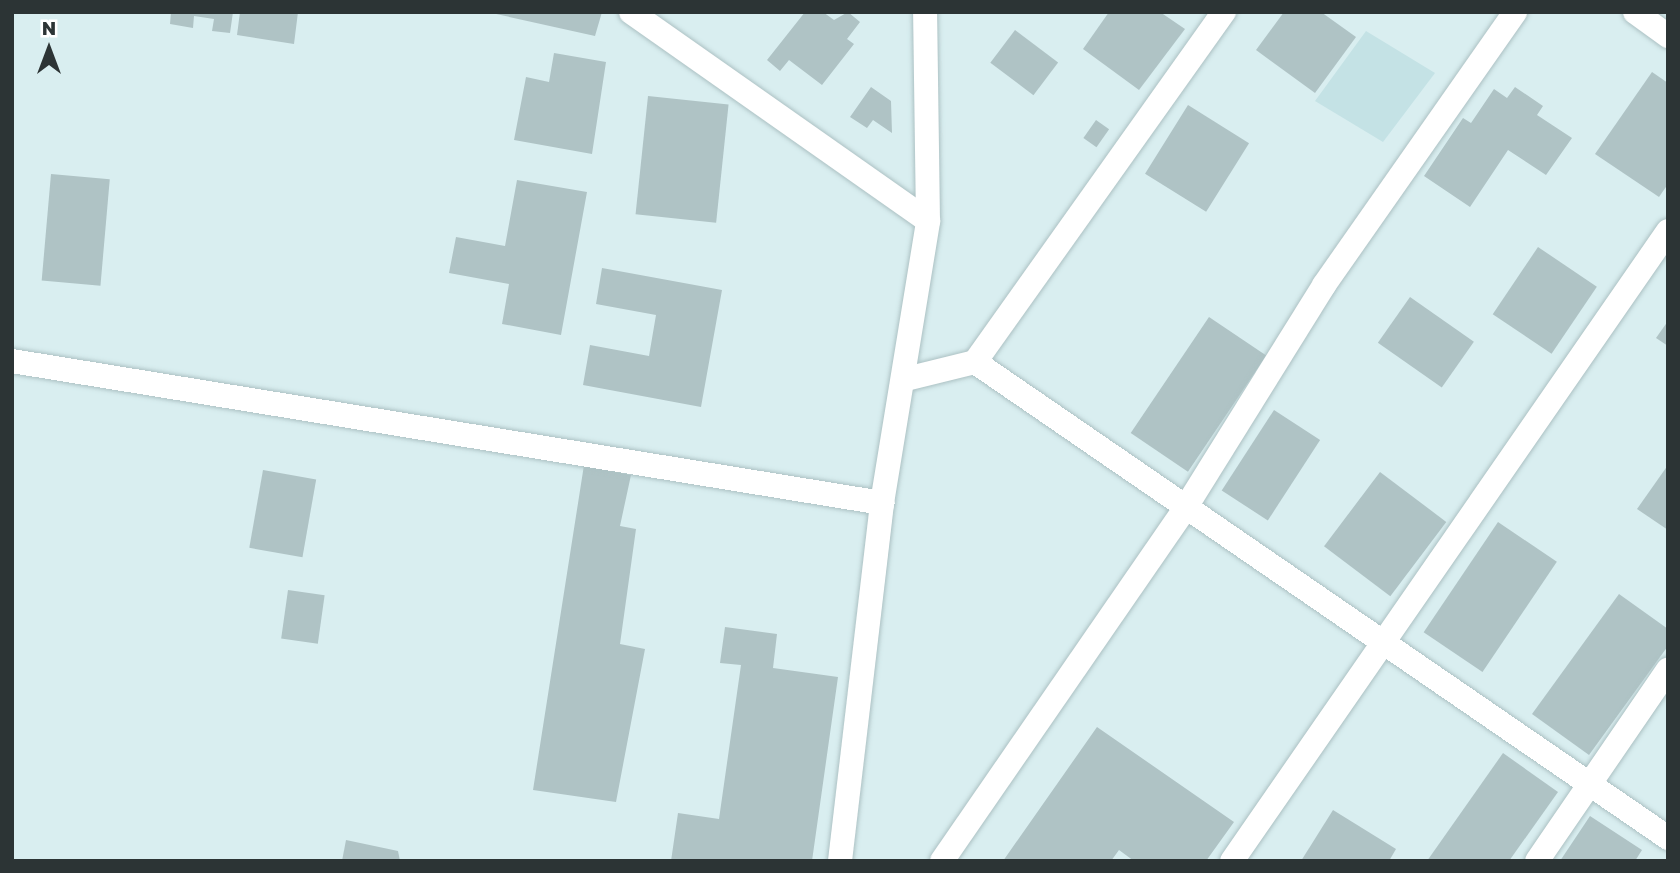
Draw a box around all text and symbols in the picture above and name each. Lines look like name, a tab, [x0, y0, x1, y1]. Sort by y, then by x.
north arrow	[14, 14, 84, 84]
text: N	[42, 16, 56, 39]

